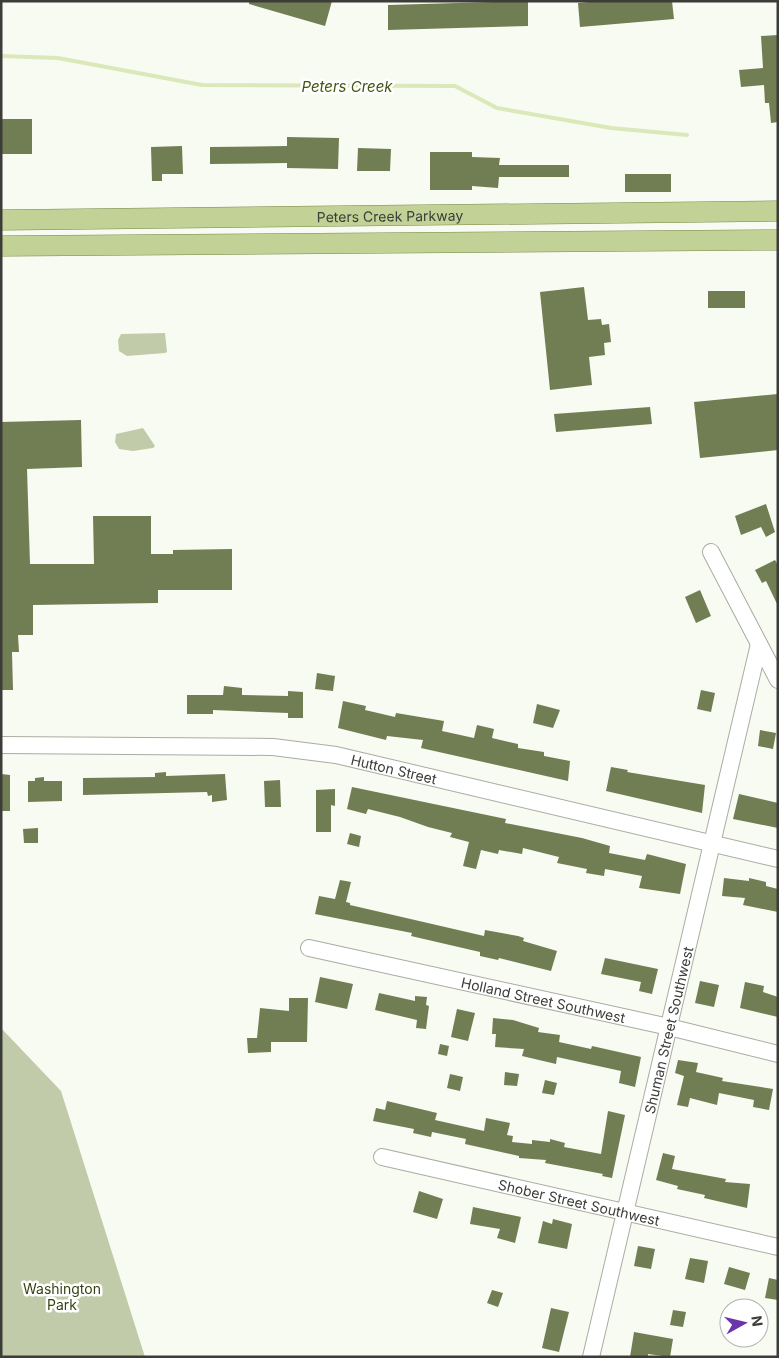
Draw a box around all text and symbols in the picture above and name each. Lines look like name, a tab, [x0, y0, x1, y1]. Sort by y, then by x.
water label: Peters Creek	[301, 77, 393, 96]
street label: Peters Creek Parkway	[317, 206, 463, 225]
street label: Hutton Street	[349, 750, 439, 787]
street label: Shuman Street Southwest	[640, 944, 696, 1115]
street label: Holland Street Southwest	[460, 973, 628, 1026]
street label: Shober Street Southwest	[497, 1175, 662, 1228]
park label: Washington Park	[23, 1280, 101, 1313]
north arrow	[719, 1298, 769, 1348]
text: N	[748, 1315, 767, 1328]

